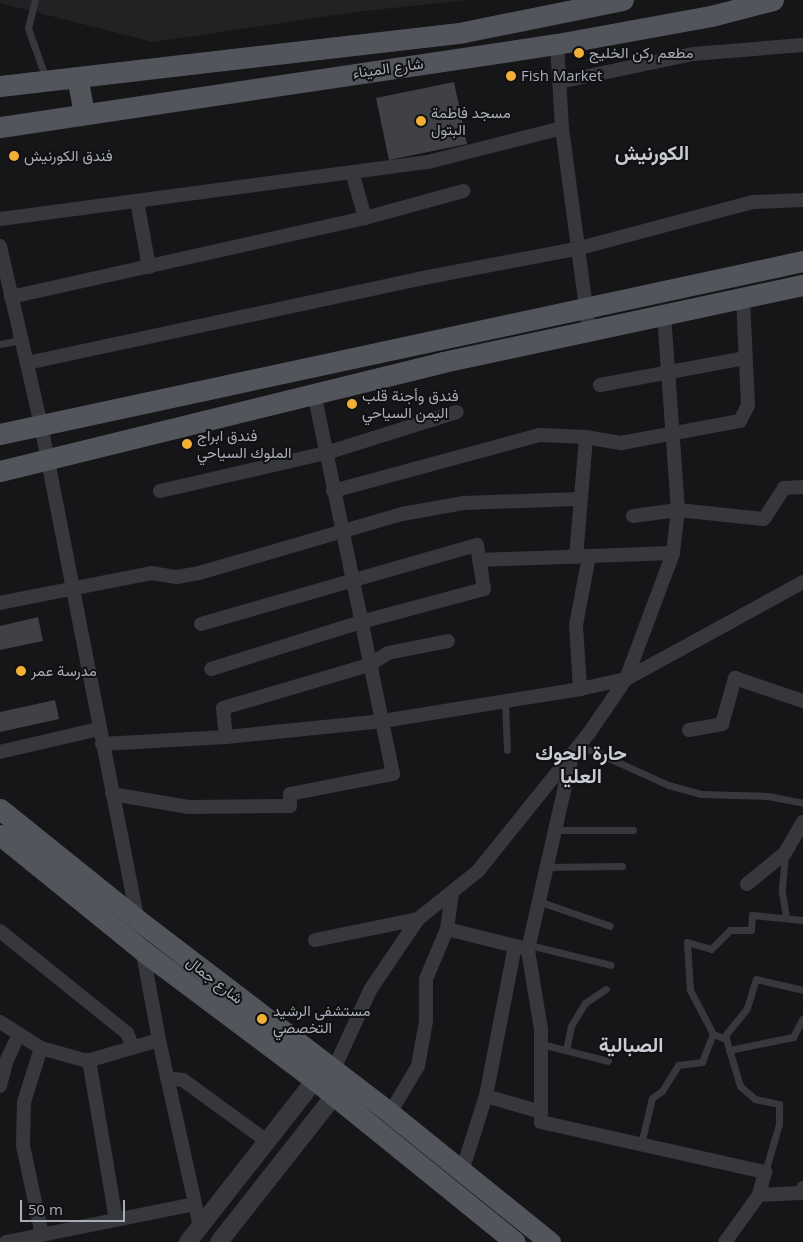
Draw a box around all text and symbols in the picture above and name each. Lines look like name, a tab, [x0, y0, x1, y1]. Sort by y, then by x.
place label: مطعم ركن الخليج	[589, 44, 694, 62]
marker: مطعم ركن الخليج	[573, 47, 585, 59]
street label: شارع الميناء	[352, 54, 424, 82]
place label: Fish Market	[521, 67, 602, 85]
marker: Fish Market	[505, 70, 517, 82]
place label: مسجد فاطمة البتول	[431, 103, 511, 138]
marker: مسجد فاطمة البتول	[415, 115, 427, 127]
district label: الكورنيش	[615, 140, 689, 164]
place label: فندق الكورنيش	[24, 147, 113, 165]
marker: فندق الكورنيش	[8, 150, 20, 162]
place label: فندق وأجنة قلب اليمن السياحي	[362, 386, 459, 421]
marker: فندق وأجنة قلب اليمن السياحي	[346, 398, 358, 410]
place label: فندق ابراج الملوك السياحي	[197, 426, 292, 461]
marker: فندق ابراج الملوك السياحي	[181, 438, 193, 450]
place label: مدرسة عمر	[31, 662, 97, 680]
marker: مدرسة عمر	[15, 665, 27, 677]
district label: حارة الحوك العليا	[535, 741, 627, 788]
street label: شارع جمال	[183, 953, 247, 1007]
place label: مستشفى الرشيد التخصصي	[273, 1001, 370, 1036]
marker: مستشفى الرشيد التخصصي	[255, 1012, 269, 1026]
district label: الصبالية	[599, 1032, 663, 1056]
scale bar	[22, 1190, 128, 1222]
text: 50 m	[28, 1199, 63, 1219]

